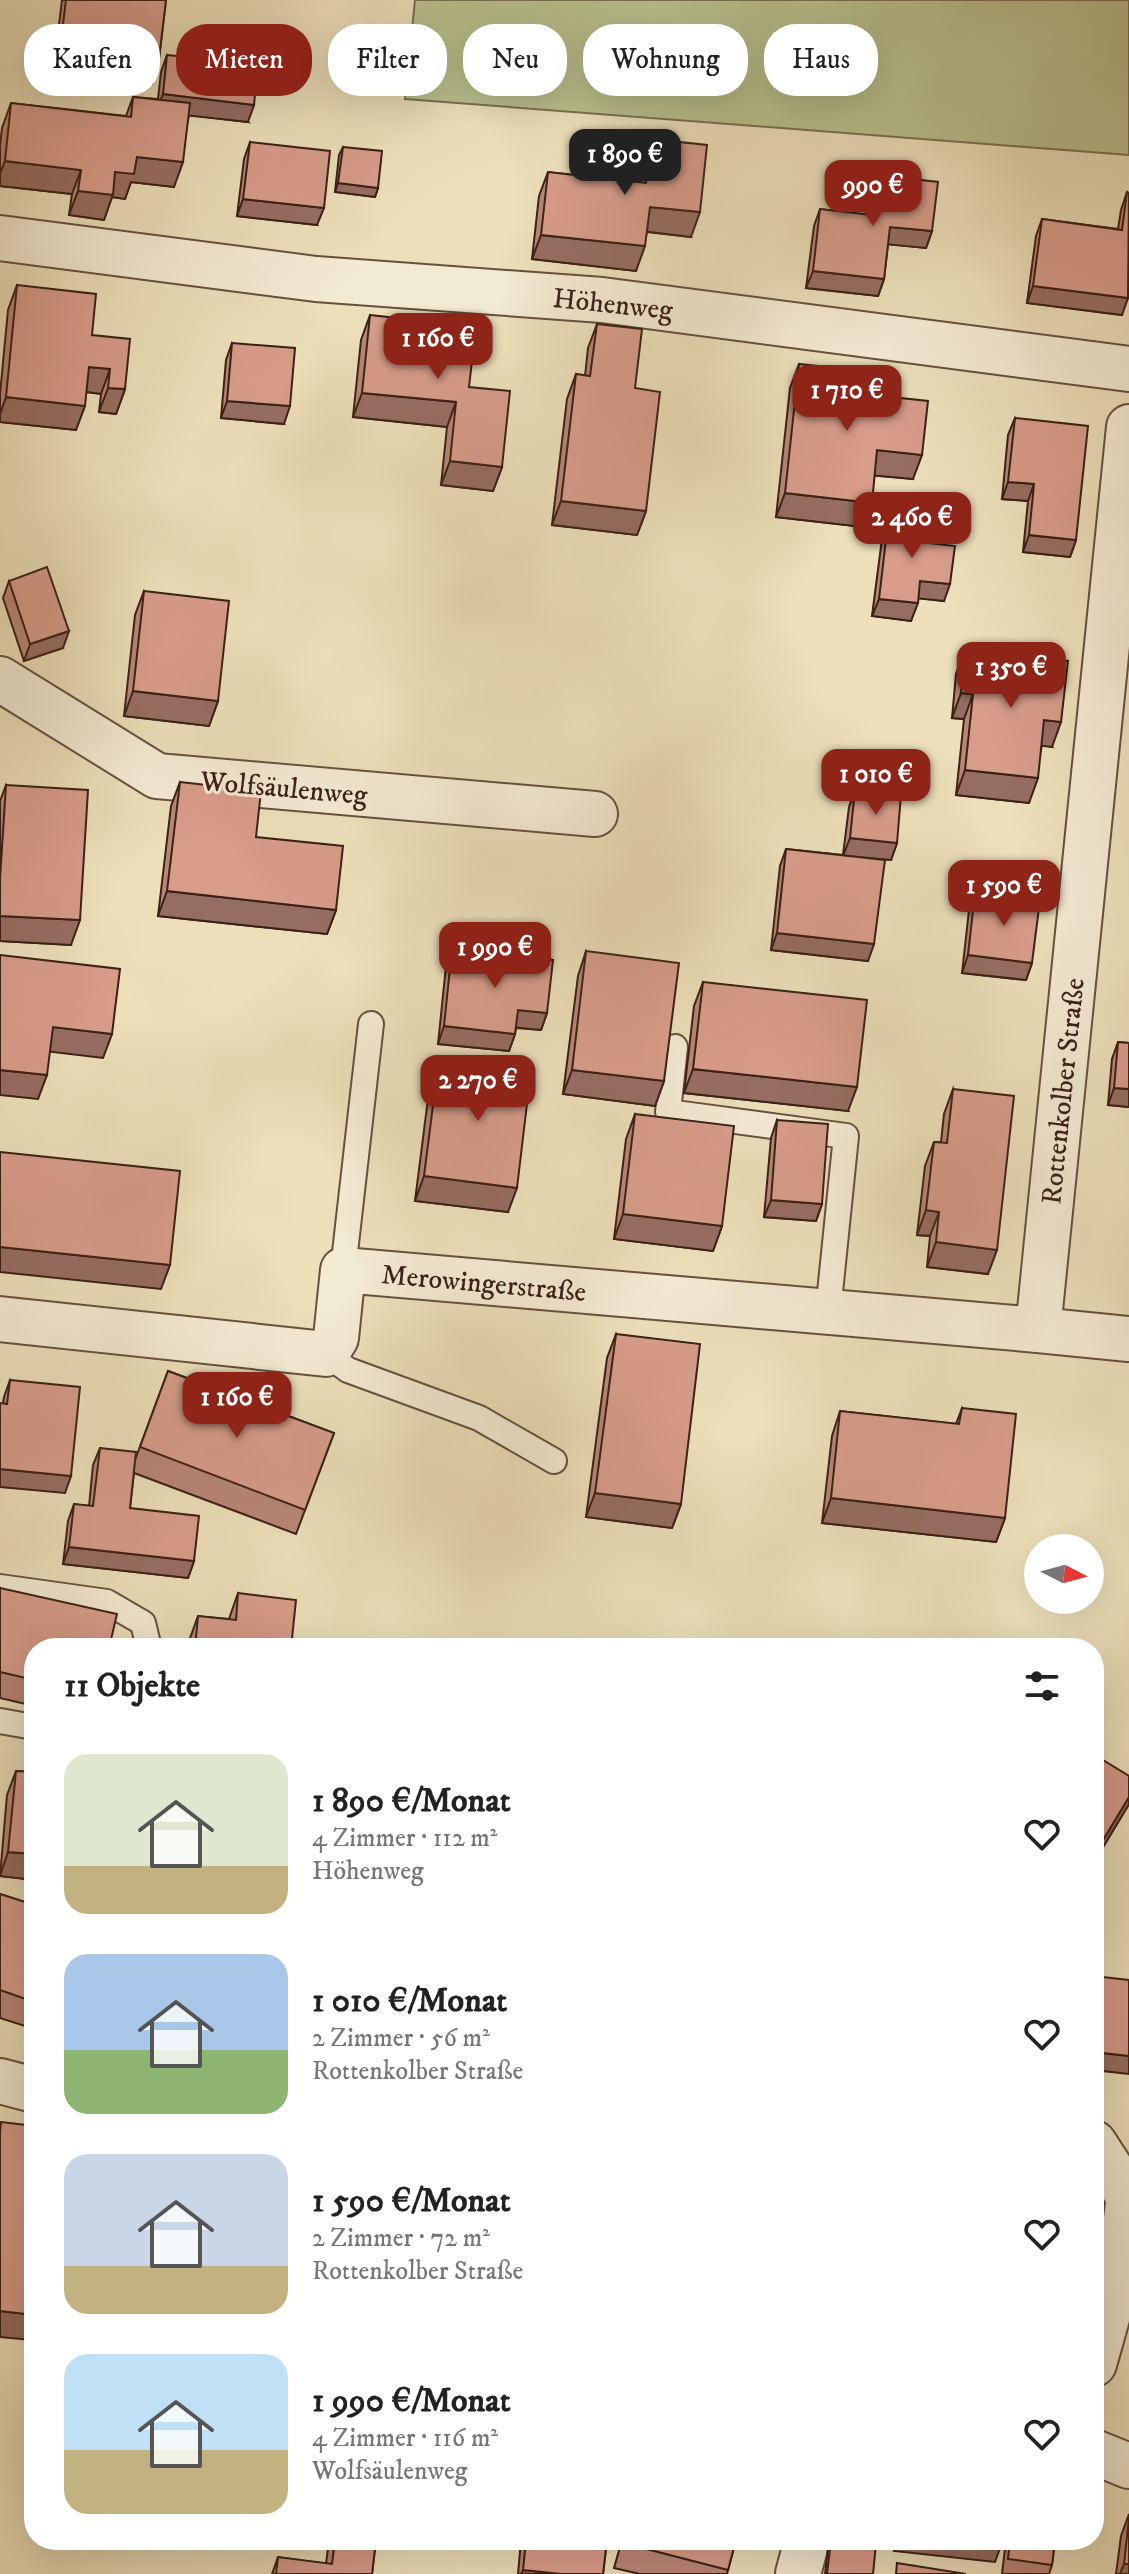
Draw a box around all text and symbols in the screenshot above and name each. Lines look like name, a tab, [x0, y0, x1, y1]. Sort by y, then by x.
chip: Kaufen	[24, 24, 160, 96]
chip: Mieten	[176, 24, 312, 96]
chip: Filter	[328, 24, 447, 96]
chip: Neu	[463, 24, 567, 96]
chip: Wohnung	[583, 24, 748, 96]
chip: Haus	[764, 24, 878, 96]
pin: 1 890 €	[551, 129, 699, 197]
text: 1 890 €	[587, 138, 663, 171]
pin: 990 €	[817, 160, 929, 228]
text: 990 €	[843, 169, 903, 202]
street label: Höhenweg	[551, 281, 675, 328]
pin: 1 160 €	[364, 313, 512, 381]
text: 1 160 €	[402, 322, 474, 355]
pin: 1 710 €	[773, 365, 921, 433]
text: 1 710 €	[810, 374, 884, 407]
pin: 2 460 €	[838, 492, 986, 560]
text: 2 460 €	[871, 501, 953, 534]
pin: 1 350 €	[937, 642, 1085, 710]
text: 1 350 €	[975, 651, 1047, 684]
pin: 1 010 €	[802, 749, 950, 817]
text: 1 010 €	[839, 758, 913, 791]
street label: Wolfsäulenweg	[198, 764, 369, 813]
pin: 1 590 €	[930, 860, 1078, 928]
text: 1 590 €	[966, 869, 1042, 902]
pin: 1 990 €	[421, 922, 569, 990]
text: 1 990 €	[457, 931, 533, 964]
street label: Rottenkolber Straße	[1034, 976, 1093, 1206]
pin: 2 270 €	[404, 1055, 552, 1123]
text: 2 270 €	[439, 1064, 518, 1097]
street label: Merowingerstraße	[380, 1257, 588, 1310]
pin: 1 160 €	[163, 1372, 311, 1440]
text: 1 160 €	[201, 1381, 273, 1414]
north arrow	[1024, 1534, 1104, 1614]
map controls	[1024, 1534, 1104, 1614]
icon: filters	[1020, 1664, 1064, 1708]
text: 11 Objekte	[64, 1665, 200, 1707]
text: 1 890 €/Monat	[312, 1780, 511, 1822]
icon: home	[128, 1786, 224, 1882]
icon: heart	[1020, 1812, 1064, 1856]
text: 4 Zimmer · 112 m²	[312, 1822, 497, 1855]
text: Höhenweg	[312, 1855, 424, 1888]
text: 1 010 €/Monat	[312, 1980, 507, 2022]
icon: home	[128, 1986, 224, 2082]
icon: heart	[1020, 2012, 1064, 2056]
text: 2 Zimmer · 56 m²	[312, 2022, 490, 2055]
text: Rottenkolber Straße	[312, 2055, 523, 2088]
text: 1 590 €/Monat	[312, 2180, 511, 2222]
icon: home	[128, 2186, 224, 2282]
icon: heart	[1020, 2212, 1064, 2256]
text: 2 Zimmer · 72 m²	[312, 2222, 490, 2255]
text: Rottenkolber Straße	[312, 2255, 523, 2288]
text: 1 990 €/Monat	[312, 2380, 511, 2422]
icon: home	[128, 2386, 224, 2482]
icon: heart	[1020, 2412, 1064, 2456]
text: 4 Zimmer · 116 m²	[312, 2422, 498, 2455]
text: Wolfsäulenweg	[312, 2455, 467, 2488]

